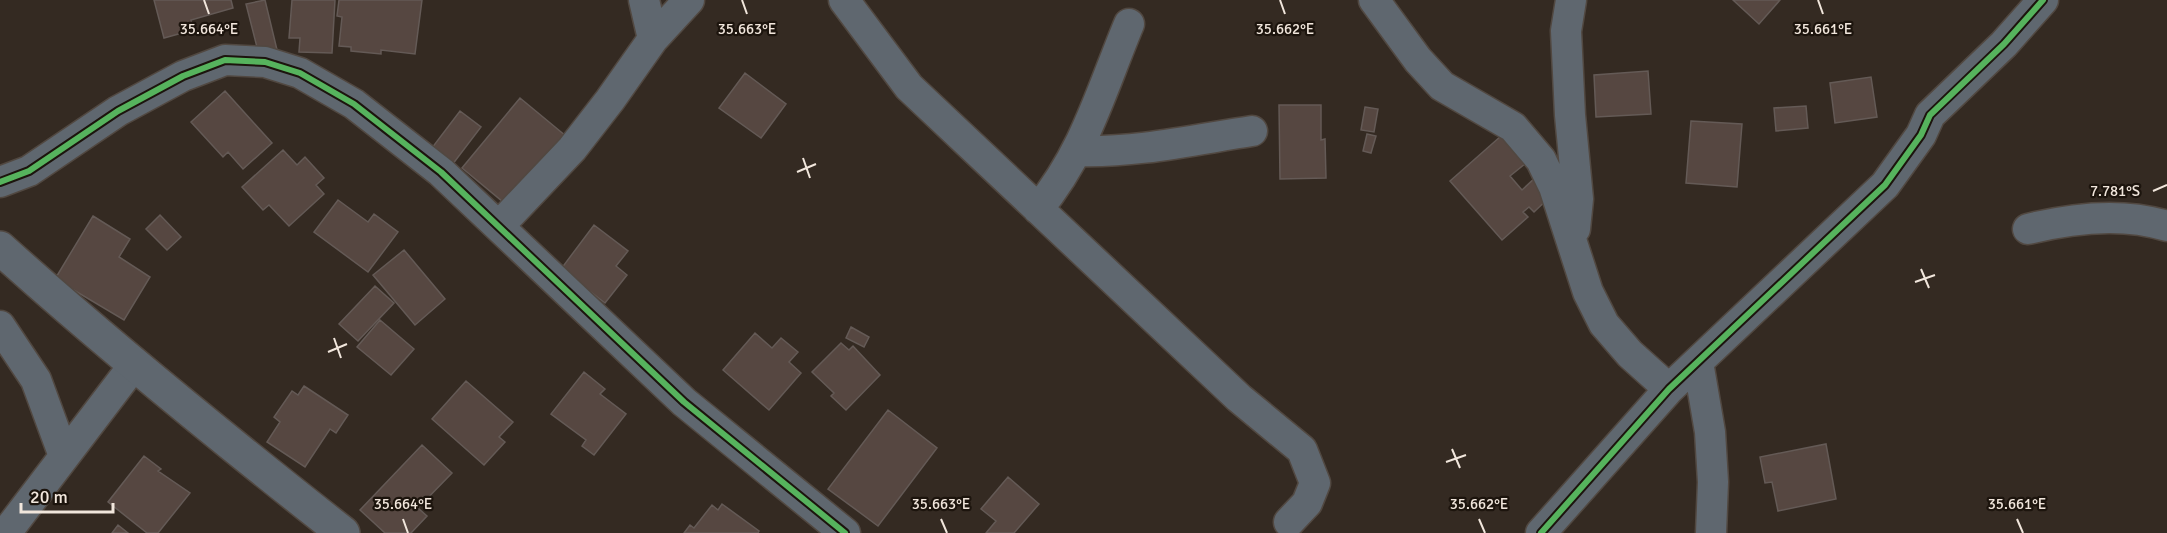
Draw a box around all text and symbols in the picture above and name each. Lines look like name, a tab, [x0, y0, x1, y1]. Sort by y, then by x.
text: 35.664°E	[180, 20, 238, 38]
text: 35.663°E	[718, 20, 776, 38]
text: 35.662°E	[1256, 20, 1314, 38]
text: 35.661°E	[1794, 20, 1852, 38]
text: 7.781°S	[2090, 182, 2140, 200]
scale bar	[21, 476, 112, 514]
text: 20 m	[30, 486, 68, 508]
text: 35.664°E	[374, 495, 432, 513]
text: 35.663°E	[912, 495, 970, 513]
text: 35.662°E	[1450, 495, 1508, 513]
text: 35.661°E	[1988, 495, 2046, 513]

